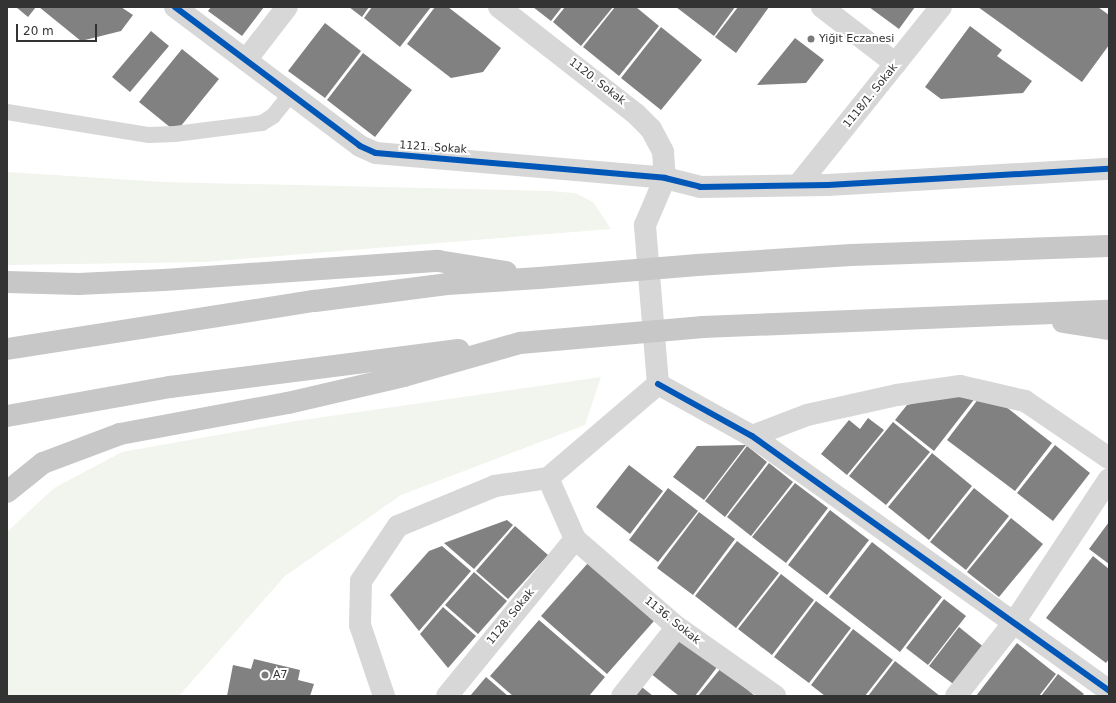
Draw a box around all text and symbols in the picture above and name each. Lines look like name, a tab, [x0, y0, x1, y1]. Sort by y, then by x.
scale bar	[18, 16, 99, 42]
text: 20 m	[23, 24, 54, 38]
place label: Yiğit Eczanesi	[819, 32, 894, 46]
marker: Yiğit Eczanesi	[806, 34, 816, 44]
street label: 1120. Sokak	[566, 56, 628, 108]
street label: 1118/1. Sokak	[841, 61, 901, 131]
street label: 1121. Sokak	[399, 139, 467, 157]
street label: 1128. Sokak	[484, 586, 538, 648]
street label: 1136. Sokak	[641, 594, 703, 648]
place label: A7	[273, 668, 288, 682]
marker: A7	[260, 670, 270, 680]

